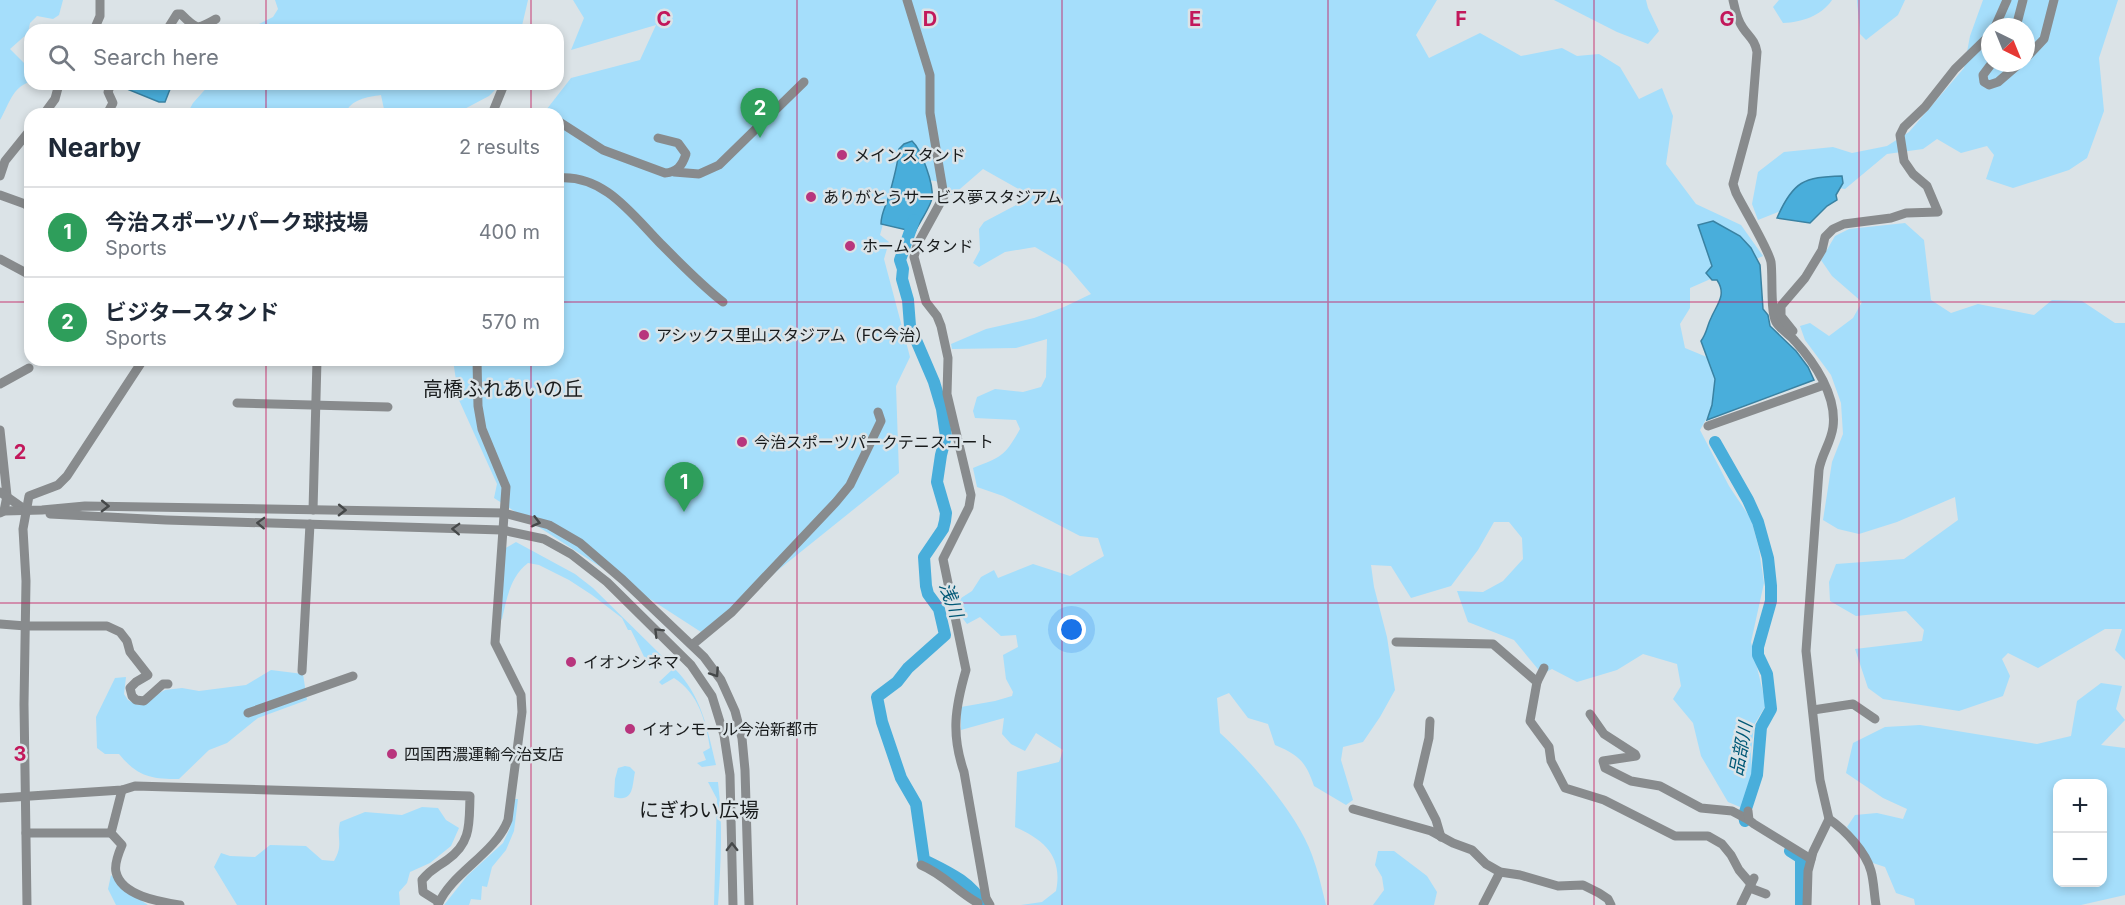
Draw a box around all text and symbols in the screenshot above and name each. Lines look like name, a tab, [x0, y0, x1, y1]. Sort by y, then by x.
text: C	[657, 7, 671, 31]
text: D	[923, 7, 937, 31]
text: E	[1189, 7, 1201, 31]
text: F	[1455, 7, 1467, 31]
text: G	[1719, 7, 1735, 31]
north arrow	[1981, 18, 2035, 72]
search box	[24, 24, 564, 90]
icon: search	[45, 41, 78, 74]
text: Search here	[93, 44, 219, 70]
pin: 2	[740, 88, 780, 138]
text: Nearby	[48, 132, 141, 163]
text: 2 results	[459, 135, 540, 159]
place label: メインスタンド	[854, 145, 966, 165]
marker: メインスタンド	[835, 148, 849, 162]
place label: ありがとうサービス夢スタジアム	[823, 187, 1062, 207]
marker: ありがとうサービス夢スタジアム	[804, 190, 818, 204]
text: 今治スポーツパーク球技場	[105, 209, 369, 235]
text: 1	[63, 220, 72, 244]
text: 400 m	[479, 220, 540, 244]
text: Sports	[105, 236, 167, 260]
place label: ホームスタンド	[862, 236, 974, 256]
marker: ホームスタンド	[843, 239, 857, 253]
text: ビジタースタンド	[105, 299, 279, 325]
text: 2	[61, 310, 74, 334]
text: 570 m	[481, 310, 540, 334]
place label: アシックス里山スタジアム（FC今治）	[656, 325, 931, 345]
text: Sports	[105, 326, 167, 350]
marker: アシックス里山スタジアム（FC今治）	[637, 328, 651, 342]
district label: 高橋ふれあいの丘	[423, 377, 583, 401]
place label: 今治スポーツパークテニスコート	[754, 432, 994, 452]
marker: 今治スポーツパークテニスコート	[735, 435, 749, 449]
text: 2	[14, 440, 26, 464]
pin: 1	[664, 462, 704, 512]
one-way arrow	[101, 500, 110, 512]
one-way arrow	[338, 504, 347, 517]
one-way arrow	[530, 515, 541, 527]
one-way arrow	[256, 517, 265, 529]
one-way arrow	[451, 522, 460, 535]
water label: 浅川	[935, 579, 968, 622]
your location	[1057, 615, 1086, 644]
one-way arrow	[654, 628, 664, 639]
place label: イオンシネマ	[583, 652, 679, 672]
marker: イオンシネマ	[564, 655, 578, 669]
one-way arrow	[708, 666, 719, 677]
water label: 品部川	[1725, 718, 1756, 777]
place label: イオンモール今治新都市	[642, 719, 818, 739]
marker: イオンモール今治新都市	[623, 722, 637, 736]
text: 3	[14, 742, 26, 766]
place label: 四国西濃運輸今治支店	[404, 744, 564, 764]
marker: 四国西濃運輸今治支店	[385, 747, 399, 761]
map controls	[2053, 779, 2107, 887]
button: +	[2053, 779, 2107, 833]
district label: にぎわい広場	[639, 798, 759, 822]
button: −	[2053, 833, 2107, 887]
one-way arrow	[725, 842, 738, 851]

